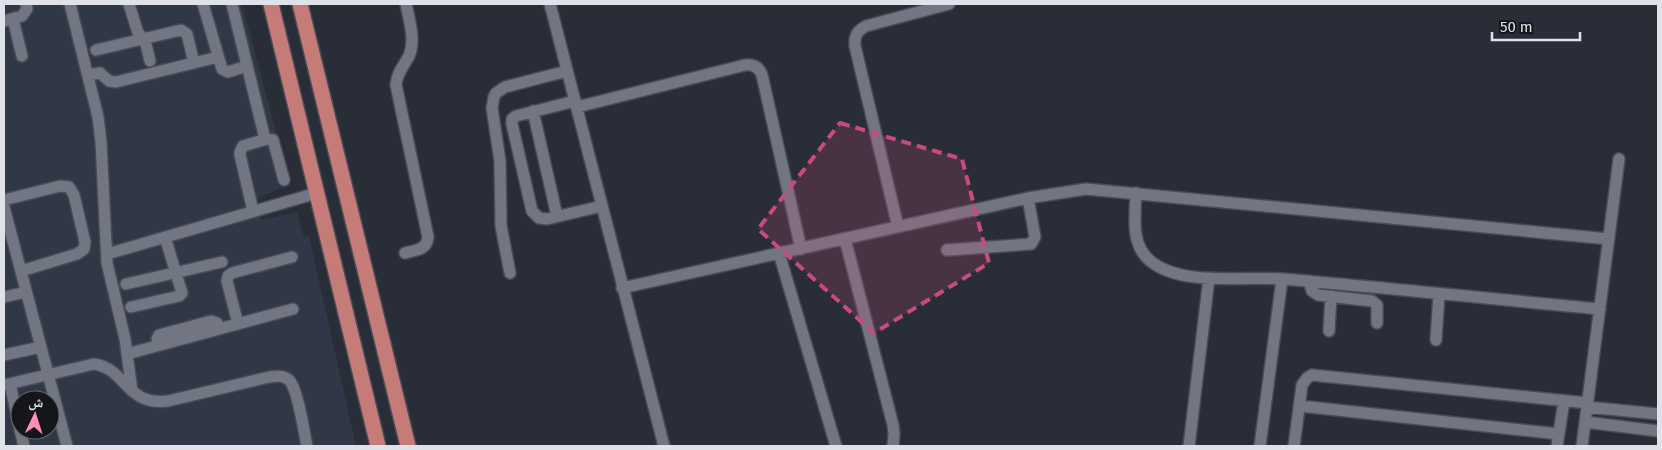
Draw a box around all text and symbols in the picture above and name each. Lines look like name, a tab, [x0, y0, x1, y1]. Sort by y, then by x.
scale bar	[1492, 10, 1580, 42]
text: 50 m	[1500, 18, 1533, 36]
north arrow	[10, 390, 60, 440]
text: ش	[28, 394, 44, 412]

